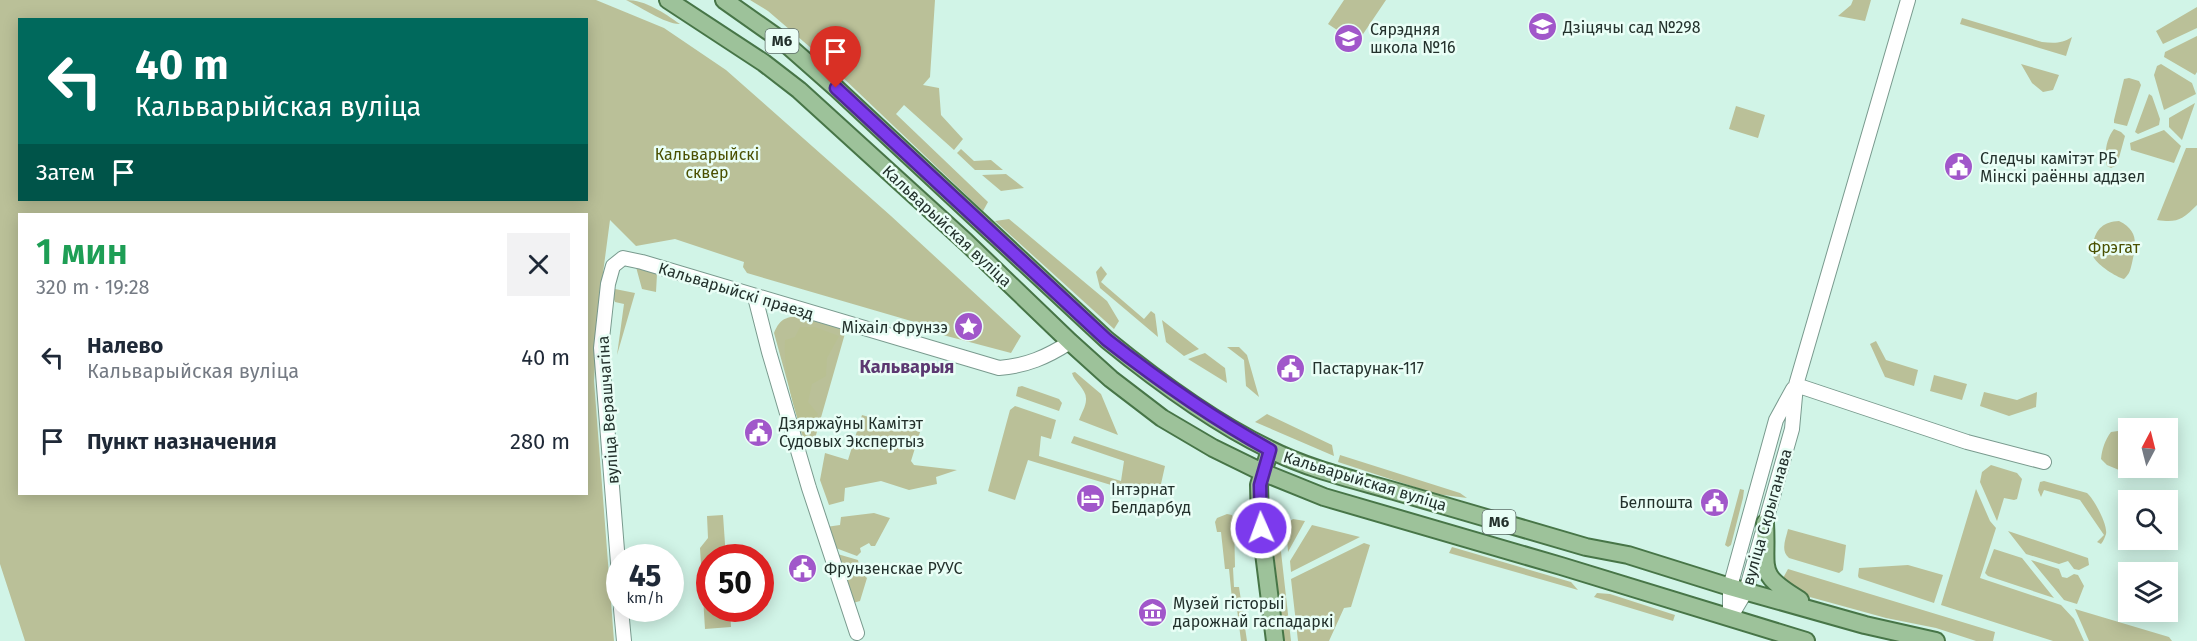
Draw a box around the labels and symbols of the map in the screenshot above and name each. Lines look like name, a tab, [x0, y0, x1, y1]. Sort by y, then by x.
school or university icon: Дзіцячы сад №298	[1526, 11, 1558, 43]
place label: Дзіцячы сад №298	[1562, 18, 1701, 37]
place label: Сярэдняя школа №16	[1370, 20, 1456, 57]
school or university icon: Сярэдняя школа №16	[1333, 22, 1365, 54]
pin	[810, 26, 861, 88]
road number: М6	[766, 29, 798, 53]
park label: Кальварыйскі сквер	[655, 145, 759, 182]
place label: Следчы камітэт РБ Мінскі раённы аддзел	[1980, 149, 2145, 186]
public building icon: Следчы камітэт РБ Мінскі раённы аддзел	[1943, 151, 1975, 183]
street label: Кальварыйская вуліца	[878, 161, 1016, 291]
park label: Фрэгат	[2088, 238, 2141, 257]
street label: Кальварыйскі праезд	[656, 258, 816, 324]
place icon: Міхаіл Фрунзэ	[953, 311, 985, 343]
place label: Міхаіл Фрунзэ	[841, 318, 948, 337]
street label: вуліца Верашчагіна	[593, 335, 623, 485]
public building icon: Пастарунак-117	[1275, 352, 1307, 384]
district label: Кальварыя	[860, 356, 954, 378]
place label: Пастарунак-117	[1312, 359, 1424, 378]
place label: Дзяржаўны Камітэт Судовых Экспертыз	[778, 414, 925, 451]
public building icon: Дзяржаўны Камітэт Судовых Экспертыз	[742, 416, 774, 448]
north arrow	[2118, 418, 2178, 478]
street label: вуліца Скрыганава	[1738, 446, 1796, 588]
street label: Кальварыйская вуліца	[1281, 447, 1449, 515]
place label: Інтэрнат Белдарбуд	[1111, 480, 1191, 517]
hotel icon: Інтэрнат Белдарбуд	[1074, 482, 1106, 514]
public building icon: Белпошта	[1698, 486, 1730, 518]
place label: Белпошта	[1619, 493, 1693, 512]
position arrow	[1229, 496, 1293, 560]
road number: М6	[1482, 510, 1516, 534]
speed limit sign: 50	[696, 544, 774, 622]
public building icon: Фрунзенскае РУУС	[787, 552, 819, 584]
place label: Фрунзенскае РУУС	[824, 559, 963, 578]
place label: Музей гісторыі дарожнай гаспадаркі	[1173, 594, 1334, 631]
museum icon: Музей гісторыі дарожнай гаспадаркі	[1136, 596, 1168, 628]

